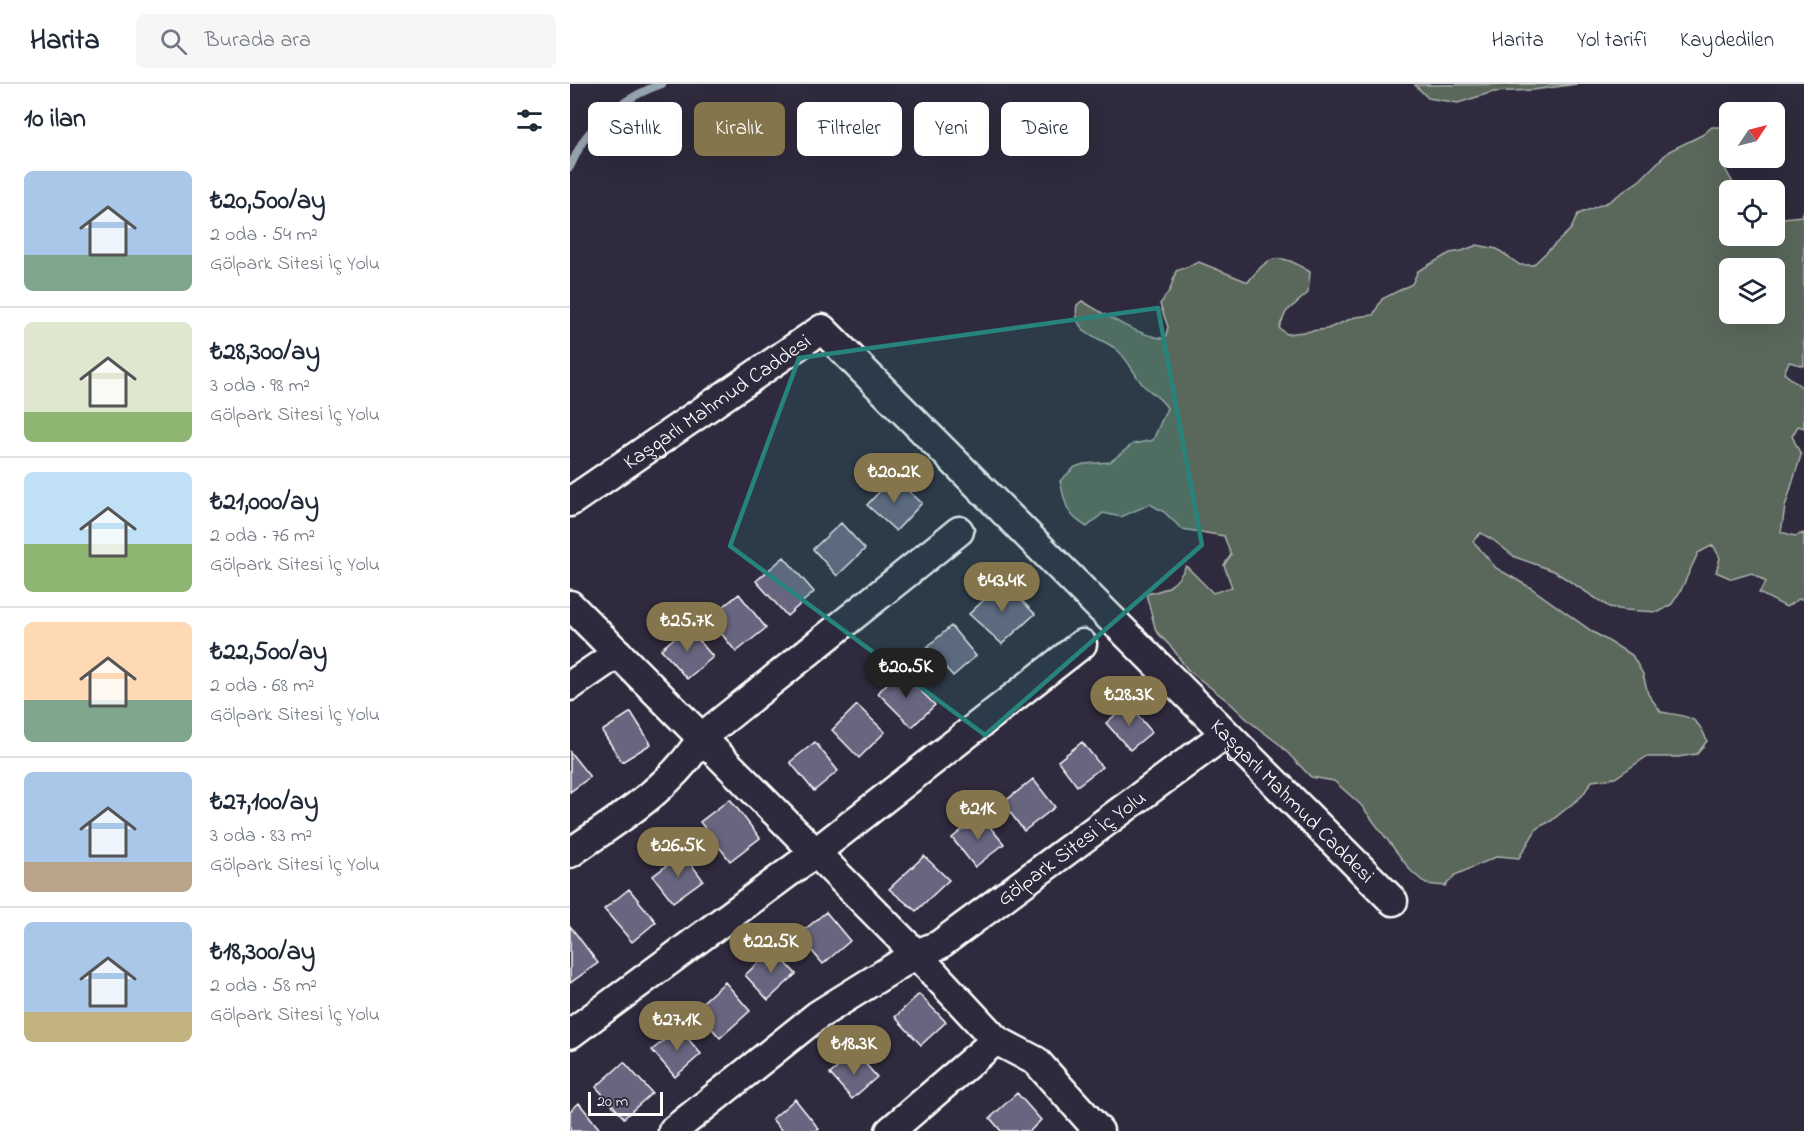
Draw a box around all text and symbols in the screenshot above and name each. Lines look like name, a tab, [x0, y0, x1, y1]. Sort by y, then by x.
search box	[136, 14, 556, 68]
text: Harita	[30, 21, 100, 62]
icon: search	[157, 25, 190, 58]
text: Burada ara	[205, 25, 311, 57]
text: Harita	[1492, 26, 1544, 56]
text: Yol tarifi	[1577, 26, 1647, 56]
text: Kaydedilen	[1680, 26, 1774, 56]
text: 10 ilan	[24, 101, 86, 139]
chip: Satılık	[588, 102, 682, 156]
chip: Kiralık	[694, 102, 785, 156]
chip: Filtreler	[797, 102, 902, 156]
chip: Yeni	[914, 102, 989, 156]
chip: Daire	[1001, 102, 1089, 156]
north arrow	[1719, 102, 1785, 168]
map controls	[1719, 102, 1785, 324]
icon: filters	[513, 104, 546, 137]
button: locate	[1719, 180, 1785, 246]
text: ₺20,500/ay	[210, 183, 325, 221]
icon: home	[72, 195, 144, 267]
text: 2 oda · 54 m²	[210, 221, 318, 250]
text: Gölpark Sitesi İç Yolu	[210, 250, 380, 279]
button: layers	[1719, 258, 1785, 324]
street label: Kaşgarlı Mahmud Caddesi	[618, 328, 818, 478]
text: ₺28,300/ay	[210, 334, 320, 372]
icon: home	[72, 346, 144, 418]
text: 3 oda · 98 m²	[210, 372, 310, 401]
text: Gölpark Sitesi İç Yolu	[210, 401, 380, 430]
pin: ₺20.2K	[845, 453, 943, 504]
text: ₺20.2K	[868, 458, 920, 487]
text: ₺21,000/ay	[210, 484, 319, 522]
icon: home	[72, 496, 144, 568]
text: 2 oda · 76 m²	[210, 522, 315, 551]
text: Gölpark Sitesi İç Yolu	[210, 551, 380, 580]
pin: ₺43.4K	[953, 562, 1051, 613]
text: ₺43.4K	[978, 567, 1026, 596]
pin: ₺25.7K	[638, 602, 736, 653]
text: ₺25.7K	[660, 607, 714, 636]
text: ₺22,500/ay	[210, 634, 327, 672]
icon: home	[72, 646, 144, 718]
pin: ₺20.5K	[857, 648, 955, 699]
text: ₺20.5K	[879, 653, 933, 682]
text: 2 oda · 68 m²	[210, 672, 314, 701]
pin: ₺28.3K	[1080, 676, 1178, 727]
text: ₺28.3K	[1104, 681, 1154, 710]
text: Gölpark Sitesi İç Yolu	[210, 701, 380, 730]
street label: Kaşgarlı Mahmud Caddesi	[1202, 713, 1380, 891]
text: ₺27,100/ay	[210, 784, 318, 822]
street label: Gölpark Sitesi İç Yolu	[992, 784, 1153, 914]
pin: ₺21K	[942, 790, 1014, 841]
text: ₺21K	[960, 795, 996, 824]
icon: home	[72, 796, 144, 868]
text: 3 oda · 83 m²	[210, 822, 312, 851]
pin: ₺26.5K	[629, 827, 727, 878]
text: ₺26.5K	[651, 832, 705, 861]
text: Gölpark Sitesi İç Yolu	[210, 851, 380, 880]
pin: ₺22.5K	[722, 923, 820, 974]
text: ₺22.5K	[743, 928, 799, 957]
text: ₺18,300/ay	[210, 934, 315, 972]
icon: home	[72, 946, 144, 1018]
text: 2 oda · 58 m²	[210, 972, 317, 1001]
text: Gölpark Sitesi İç Yolu	[210, 1001, 380, 1030]
pin: ₺27.1K	[628, 1001, 726, 1052]
text: ₺27.1K	[653, 1006, 701, 1035]
pin: ₺18.3K	[805, 1025, 903, 1076]
text: ₺18.3K	[831, 1030, 877, 1059]
scale bar	[588, 1089, 663, 1116]
text: 20 m	[597, 1090, 628, 1114]

